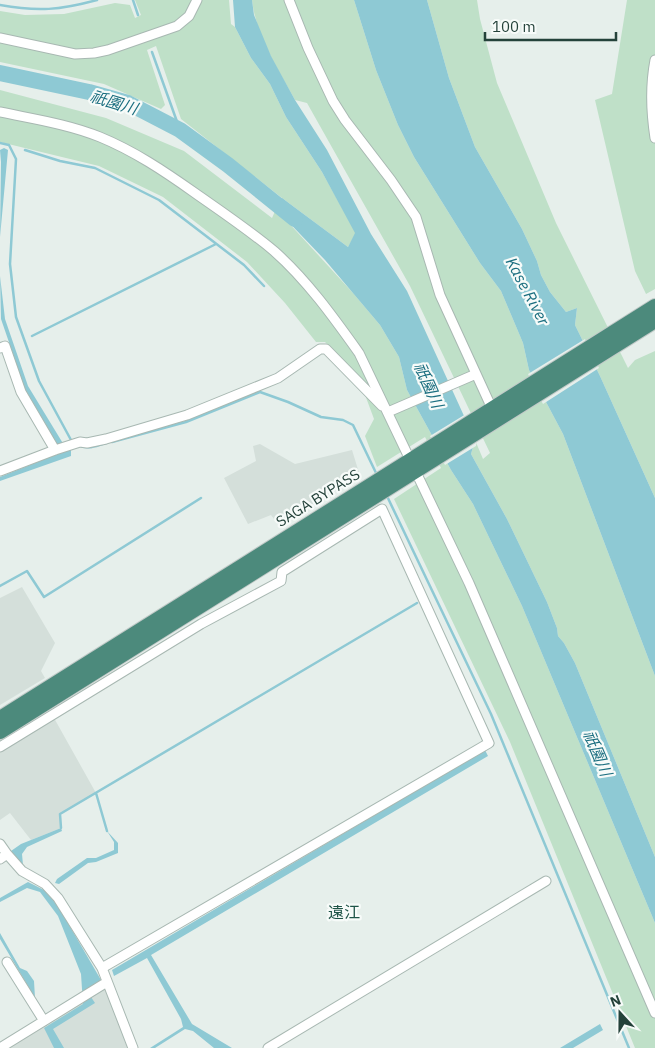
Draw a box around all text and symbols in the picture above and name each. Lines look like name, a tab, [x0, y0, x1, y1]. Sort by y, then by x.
scale bar	[485, 10, 616, 42]
text: 100 m	[492, 17, 536, 36]
water label: 祇園川	[88, 85, 142, 119]
water label: Kase River	[502, 254, 555, 329]
water label: 祇園川	[410, 359, 449, 413]
street label: SAGA BYPASS	[272, 464, 363, 531]
water label: 祇園川	[579, 727, 617, 781]
district label: 遠江	[328, 902, 360, 922]
north arrow	[595, 988, 645, 1038]
text: N	[607, 991, 623, 1011]

